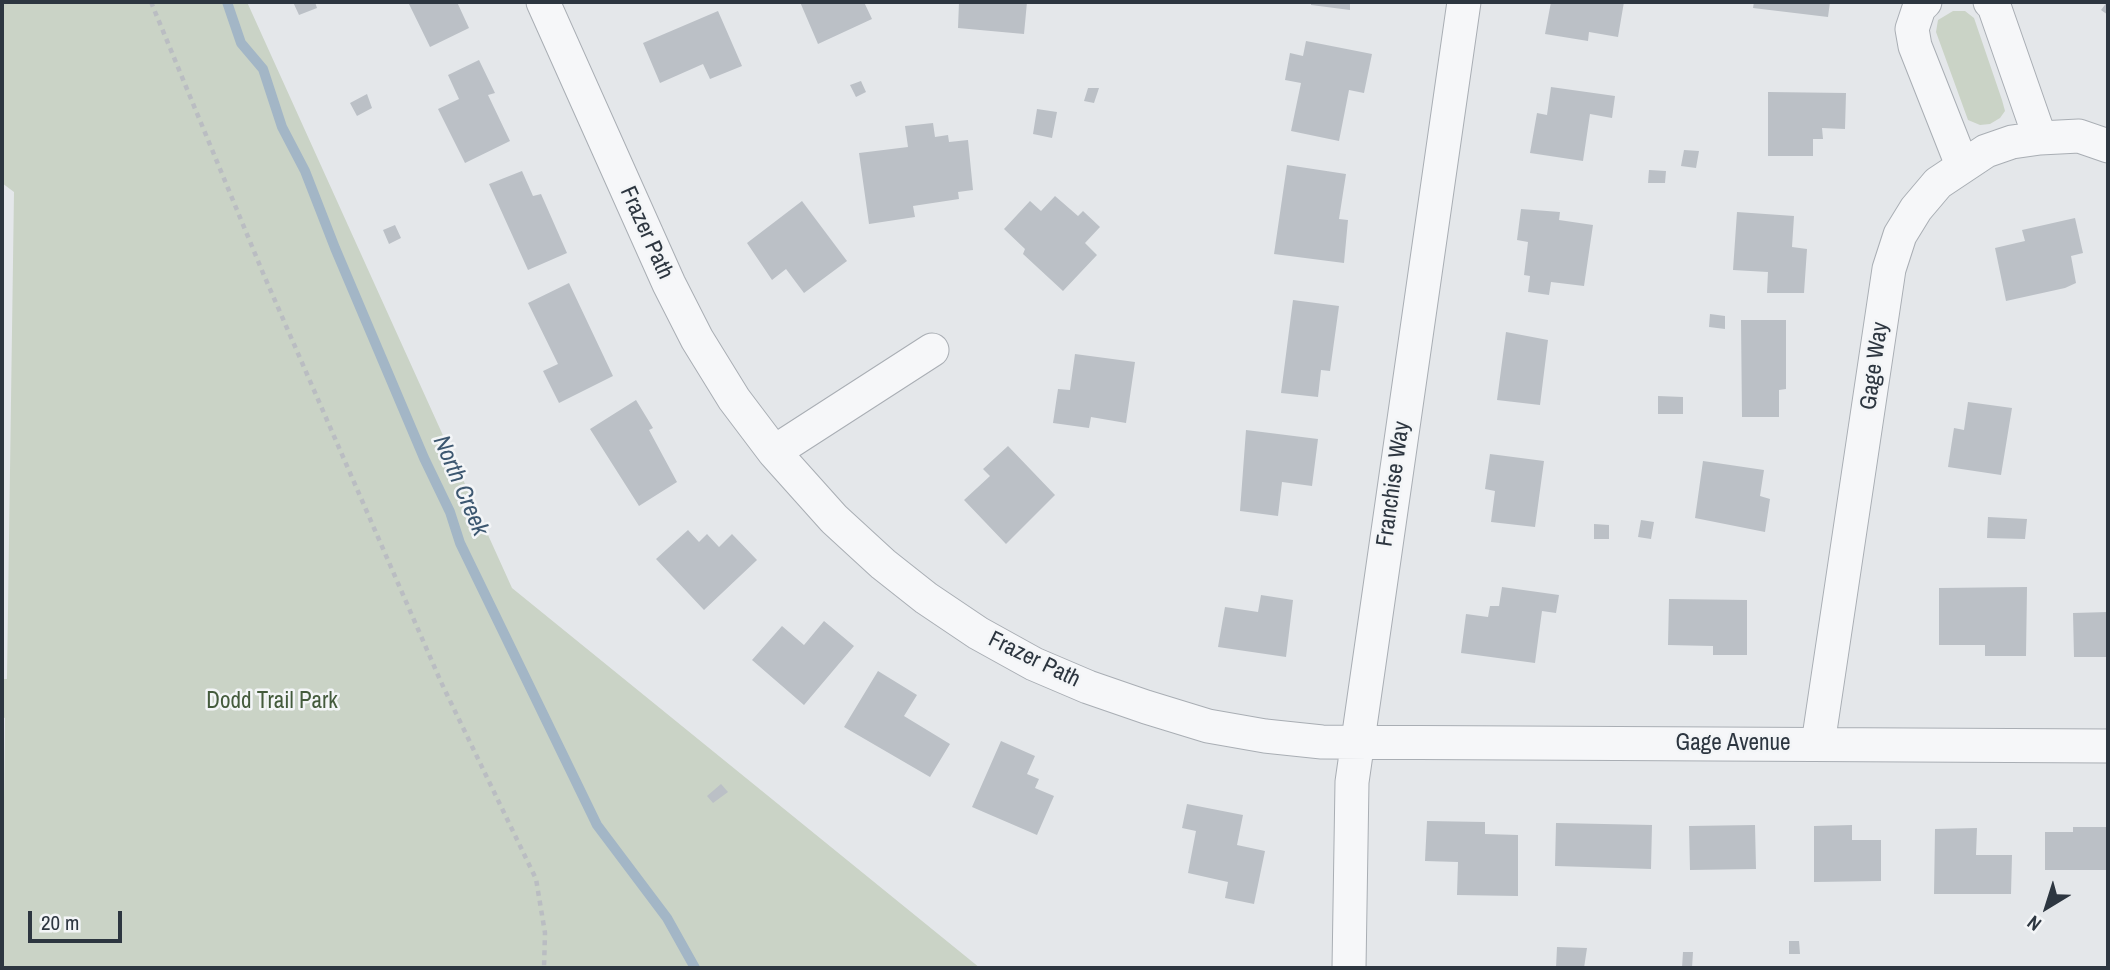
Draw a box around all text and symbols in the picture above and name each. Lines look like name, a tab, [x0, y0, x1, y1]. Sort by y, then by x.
street label: Frazer Path	[613, 182, 679, 284]
street label: Gage Way	[1855, 320, 1895, 412]
street label: Franchise Way	[1372, 420, 1416, 548]
water label: North Creek	[426, 432, 494, 540]
street label: Frazer Path	[984, 626, 1084, 694]
park label: Dodd Trail Park	[206, 688, 338, 716]
street label: Gage Avenue	[1675, 730, 1791, 758]
north arrow	[2012, 872, 2082, 942]
scale bar	[32, 897, 126, 941]
text: 20 m	[41, 908, 79, 937]
text: N	[2022, 910, 2047, 937]

